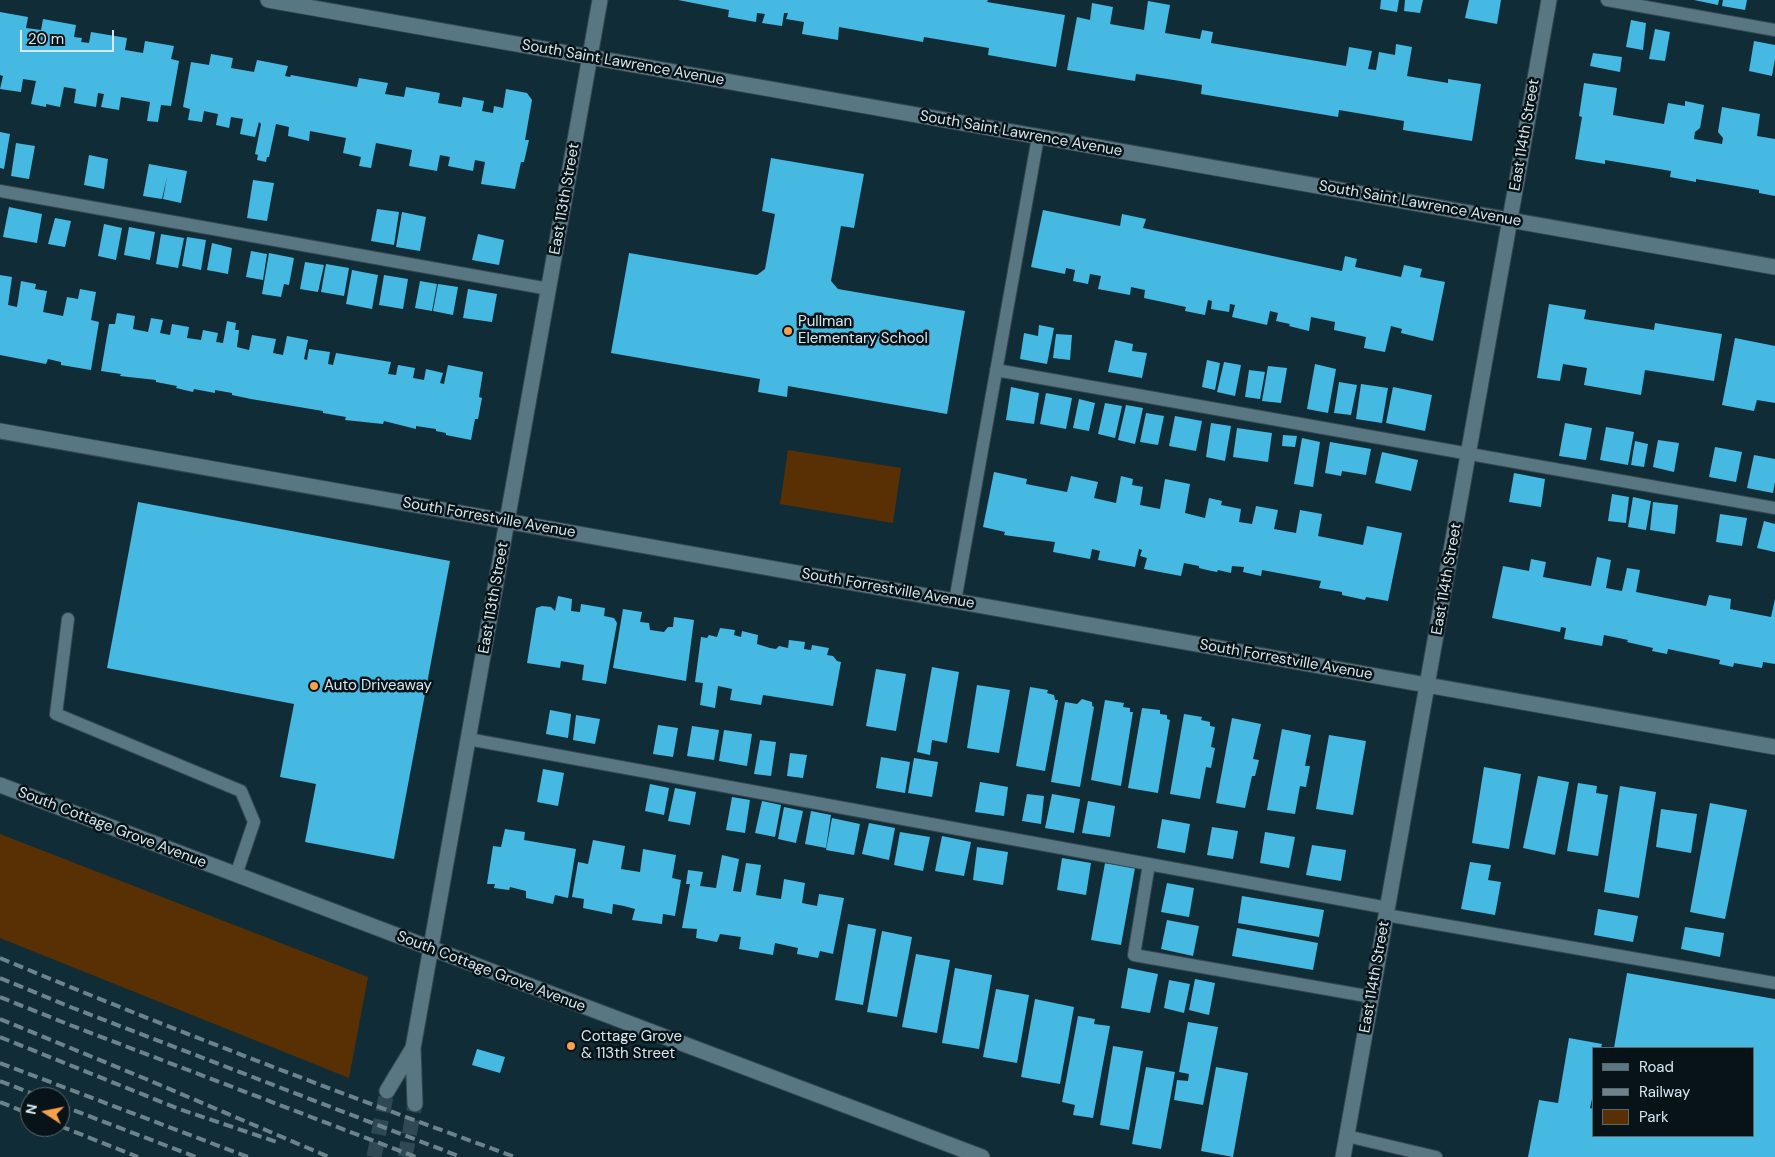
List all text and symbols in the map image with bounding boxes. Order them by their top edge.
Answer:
scale bar [22,20,116,52]
text: 20 m [28,29,64,49]
street label: South Saint Lawrence Avenue [520,36,726,90]
street label: East 114th Street [1506,78,1544,192]
street label: South Saint Lawrence Avenue [918,107,1124,161]
street label: East 113th Street [546,142,584,256]
street label: South Saint Lawrence Avenue [1317,177,1523,231]
place label: Pullman Elementary School [798,313,928,348]
marker: Pullman Elementary School [782,325,794,337]
street label: South Forrestville Avenue [401,494,577,542]
street label: East 114th Street [1428,522,1466,636]
street label: East 113th Street [475,541,513,655]
street label: South Forrestville Avenue [800,565,976,613]
street label: South Forrestville Avenue [1198,636,1374,684]
place label: Auto Driveaway [324,677,432,695]
marker: Auto Driveaway [308,680,320,692]
street label: South Cottage Grove Avenue [15,784,209,872]
street label: East 114th Street [1356,920,1394,1034]
street label: South Cottage Grove Avenue [394,928,588,1016]
place label: Cottage Grove & 113th Street [581,1028,682,1063]
marker: Cottage Grove & 113th Street [565,1040,577,1052]
legend [1592,1047,1755,1137]
text: Road [1639,1057,1674,1077]
text: Railway [1639,1082,1690,1102]
north arrow [20,1087,70,1137]
text: N [21,1103,41,1116]
text: Park [1639,1107,1669,1127]

